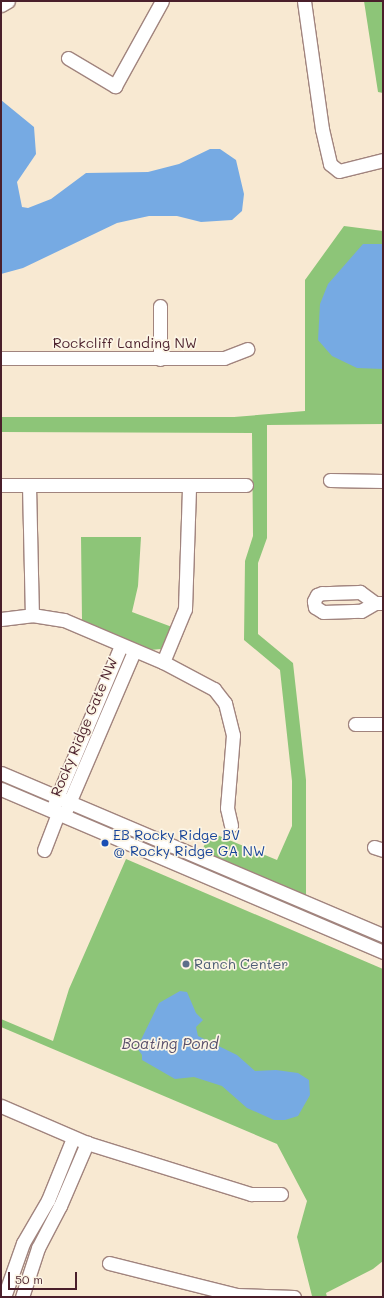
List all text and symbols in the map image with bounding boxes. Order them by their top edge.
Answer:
street label: Rockcliff Landing NW [53,335,197,351]
street label: Rocky Ridge Gate NW [47,655,121,799]
place label: EB Rocky Ridge BV @ Rocky Ridge GA NW [113,827,265,860]
marker: EB Rocky Ridge BV @ Rocky Ridge GA NW [100,838,110,848]
place label: Ranch Center [194,956,288,972]
marker: Ranch Center [181,959,191,969]
water label: Boating Pond [122,1035,218,1053]
scale bar [10,1264,79,1290]
text: 50 m [15,1271,43,1287]

